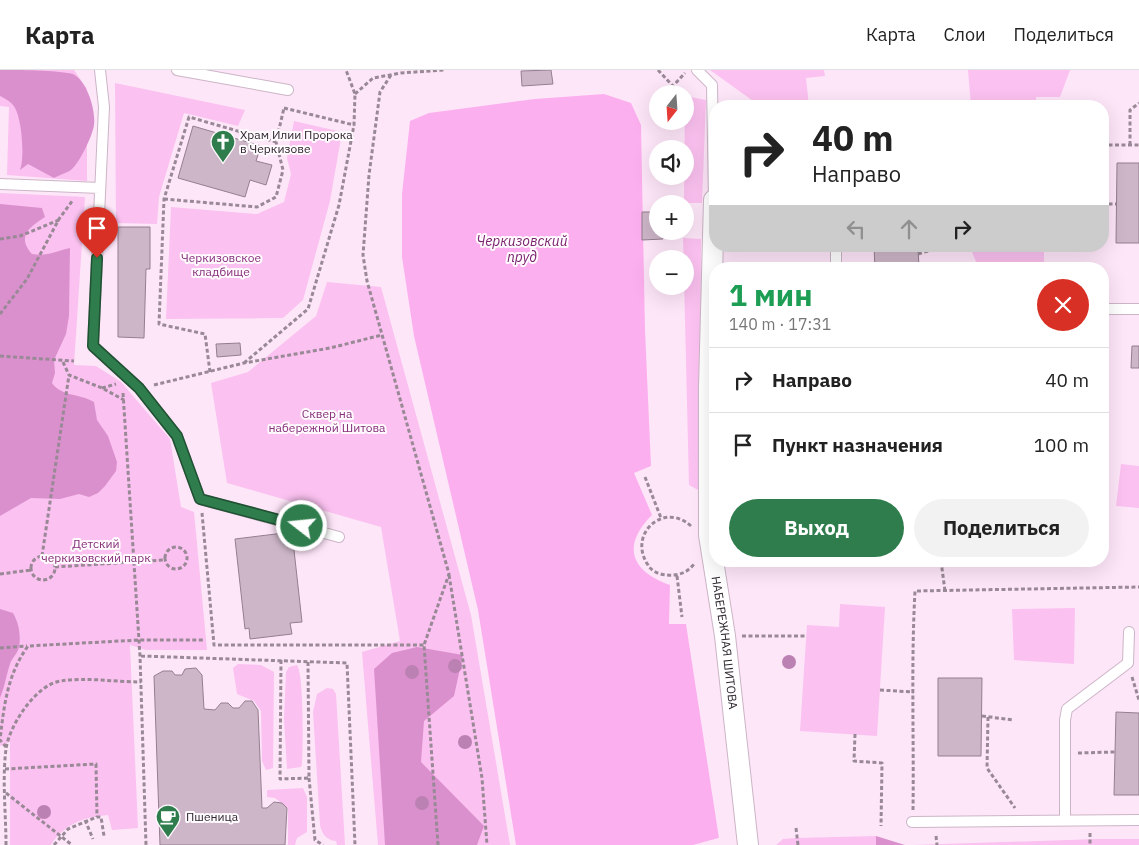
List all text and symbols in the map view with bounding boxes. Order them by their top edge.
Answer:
text: Карта [25,19,95,51]
text: Карта [866,23,916,46]
text: Слои [944,23,986,46]
text: Поделиться [1014,23,1114,46]
north arrow [649,85,694,130]
map controls [649,85,694,295]
text: 40 m [812,115,894,161]
icon: right [729,120,794,185]
place label: Храм Илии Пророка в Черкизове [240,127,353,156]
church icon: Храм Илии Пророка в Черкизове [210,129,236,163]
button: sound [649,140,694,185]
text: Направо [812,159,901,188]
button: + [649,195,694,240]
pin [76,207,118,258]
icon: arrive [83,214,111,242]
icon: left [842,215,870,243]
icon: ahead [895,215,923,243]
icon: right [948,215,976,243]
water label: Черкизовский пруд [476,232,568,266]
park label: Черкизовское кладбище [181,250,261,279]
button: − [649,250,694,295]
text: 1 мин [729,275,813,314]
button: close [1037,279,1089,331]
text: 140 m · 17:31 [729,314,831,334]
icon: right [729,366,757,394]
text: Направо [772,368,852,392]
text: 40 m [1045,368,1089,392]
park label: Сквер на набережной Шитова [269,406,386,435]
icon: arrive [729,431,757,459]
text: Пункт назначения [772,433,943,457]
text: 100 m [1034,433,1089,457]
position arrow [275,499,327,551]
button: Выход [729,499,904,557]
button: Поделиться [914,499,1089,557]
park label: Детский черкизовский парк [41,536,151,565]
street label: НАБЕРЕЖНАЯ ШИТОВА [709,575,741,710]
cafe icon: Пшеница [155,804,181,838]
place label: Пшеница [186,809,239,824]

